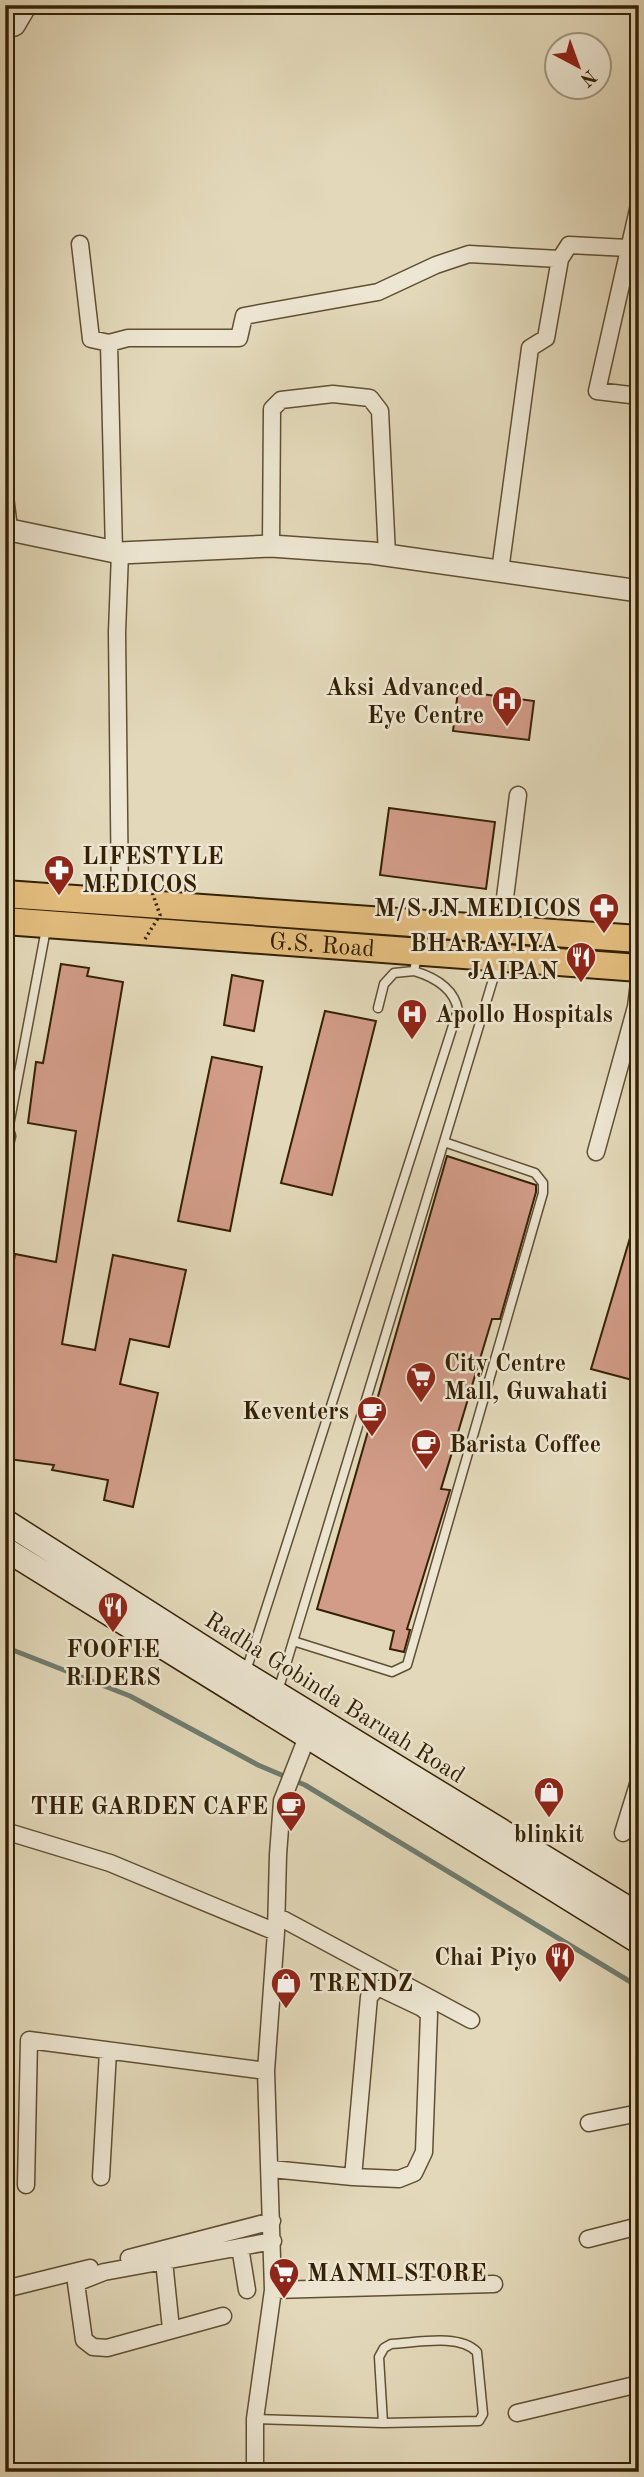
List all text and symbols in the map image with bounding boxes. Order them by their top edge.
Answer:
north arrow [542,32,612,102]
text: N [575,65,599,89]
place label: Aksi Advanced Eye Centre [325,677,484,729]
hospital icon: Aksi Advanced Eye Centre [490,684,524,728]
place label: LIFESTYLE MEDICOS [82,846,224,898]
pharmacy icon: LIFESTYLE MEDICOS [42,853,76,897]
pharmacy icon: M/S JN MEDICOS [587,891,621,935]
place label: M/S JN MEDICOS [374,898,581,922]
street label: G.S. Road [268,931,376,962]
place label: BHARAYIYA JAIPAN [410,933,559,985]
restaurant icon: BHARAYIYA JAIPAN [564,940,598,984]
hospital icon: Apollo Hospitals [395,997,429,1041]
place label: Apollo Hospitals [435,1004,613,1028]
place label: City Centre Mall, Guwahati [444,1353,608,1405]
supermarket icon: City Centre Mall, Guwahati [404,1360,438,1404]
cafe icon: Keventers [355,1394,389,1438]
place label: Keventers [242,1401,349,1425]
cafe icon: Barista Coffee [409,1427,443,1471]
place label: Barista Coffee [449,1434,601,1458]
restaurant icon: FOOFIE RIDERS [96,1590,130,1634]
street label: Radha Gobinda Baruah Road [200,1609,468,1789]
place label: FOOFIE RIDERS [65,1639,161,1691]
shop icon: blinkit [532,1775,566,1819]
cafe icon: THE GARDEN CAFE [274,1789,308,1833]
place label: THE GARDEN CAFE [30,1796,268,1820]
place label: blinkit [514,1824,584,1848]
restaurant icon: Chai Piyo [543,1940,577,1984]
place label: Chai Piyo [434,1947,537,1971]
shop icon: TRENDZ [269,1966,303,2010]
place label: TRENDZ [309,1973,413,1997]
supermarket icon: MANMI STORE [267,2256,301,2300]
place label: MANMI STORE [307,2263,487,2287]

